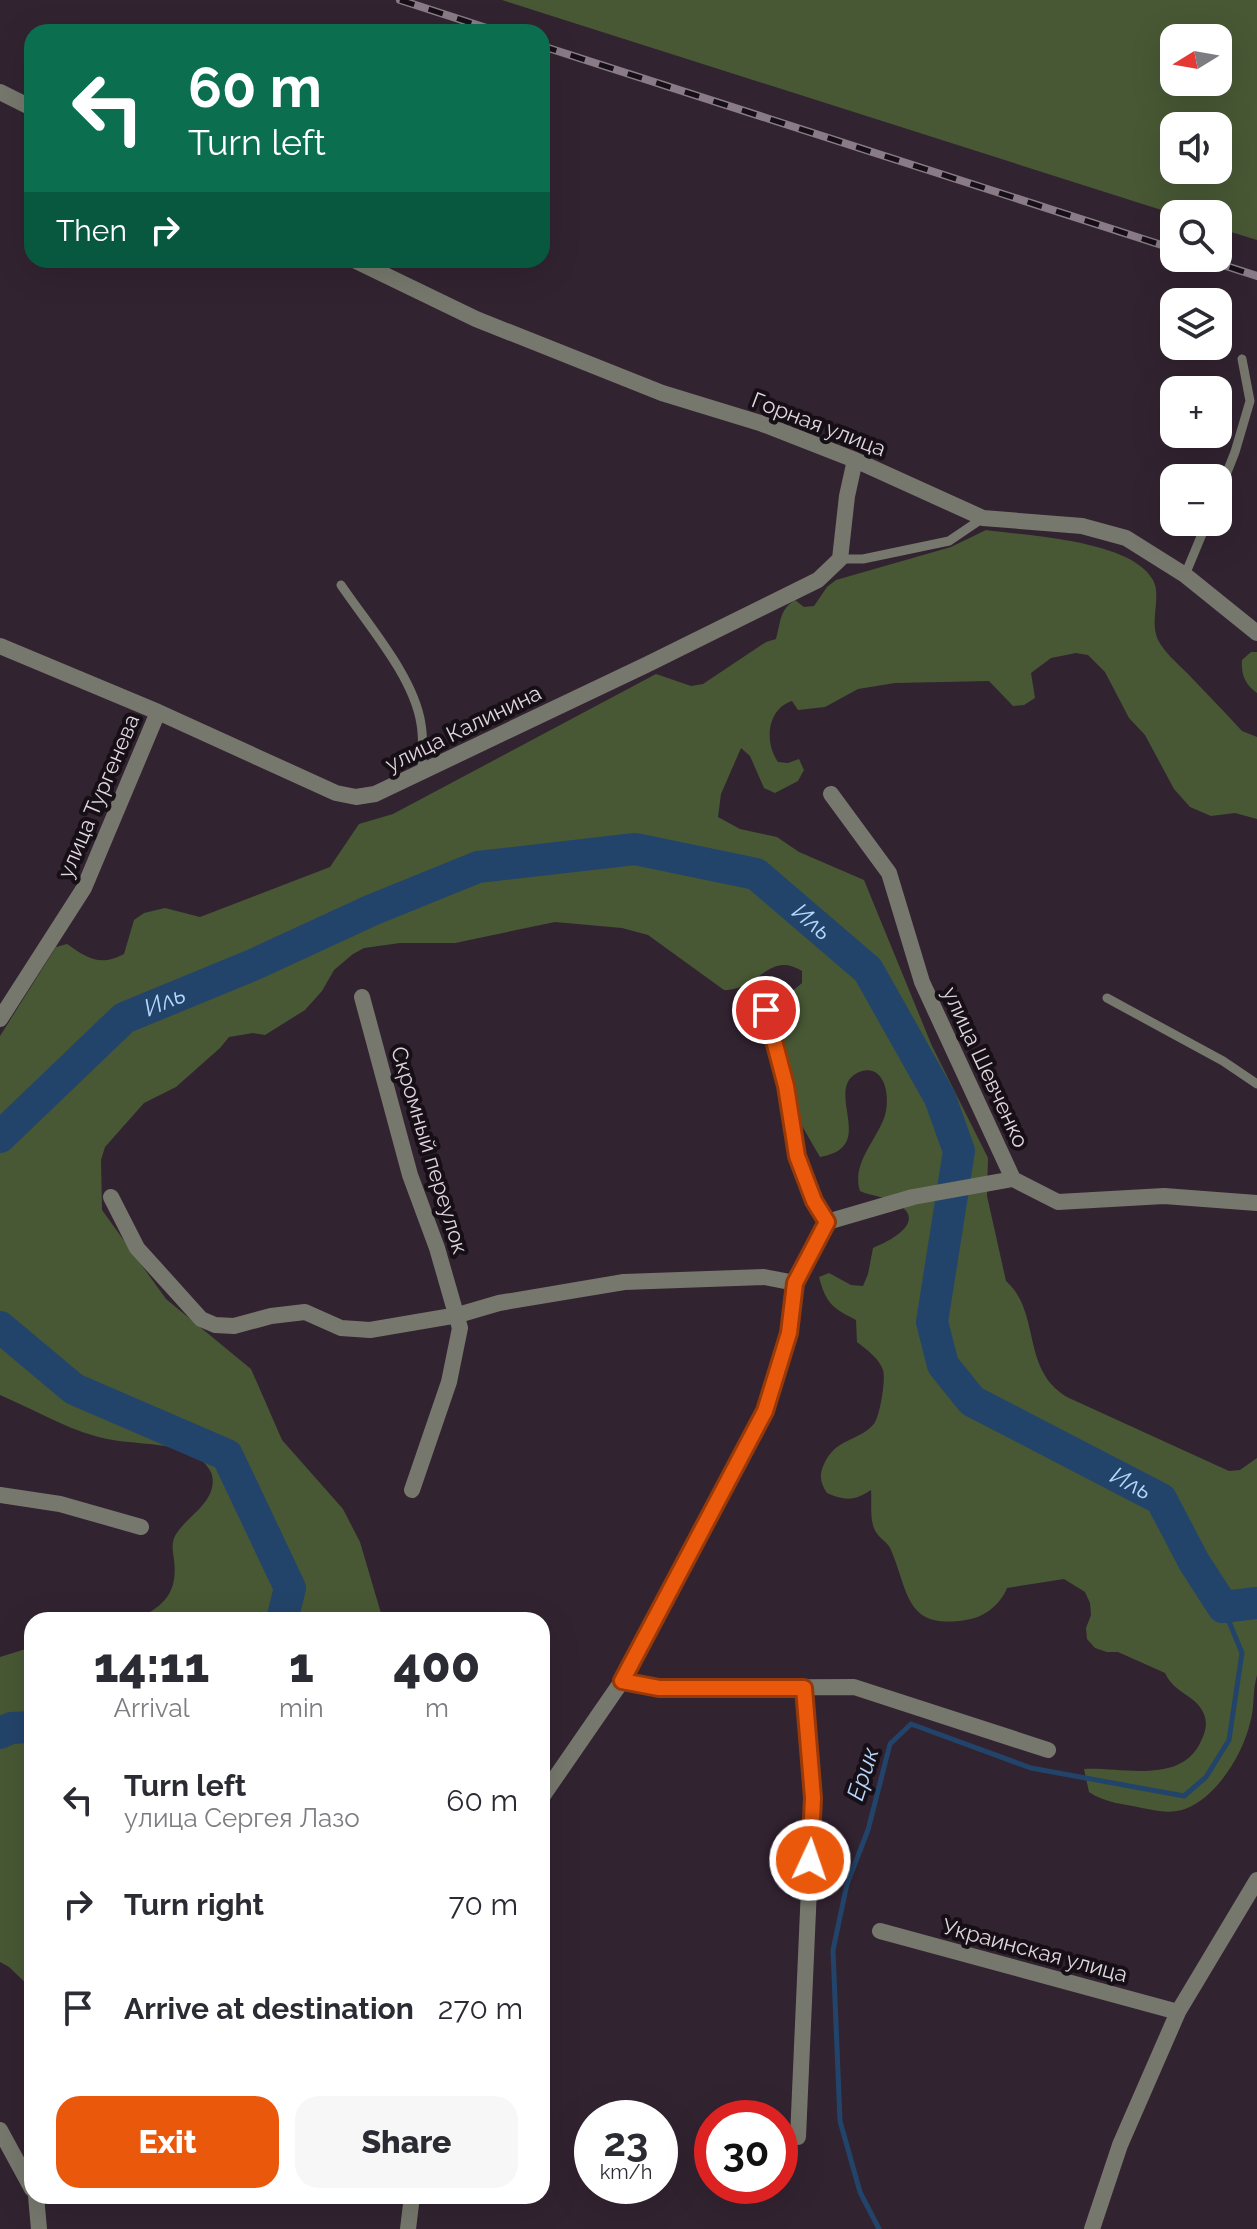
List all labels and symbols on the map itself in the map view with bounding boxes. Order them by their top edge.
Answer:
north arrow [1160,24,1232,96]
street label: Горная улица [748,387,890,461]
street label: улица Калинина [381,679,545,777]
street label: улица Тургенева [52,710,144,882]
water label: Иль [787,897,838,946]
pin [732,976,800,1044]
water label: Иль [139,979,190,1022]
street label: улица Шевченко [937,982,1035,1152]
street label: Скромный переулок [386,1043,474,1257]
water label: Иль [1106,1460,1157,1506]
water label: Ерик [840,1744,885,1804]
position arrow [768,1818,852,1902]
street label: Украинская улица [940,1913,1130,1987]
speed limit sign: 30 [694,2100,798,2204]

